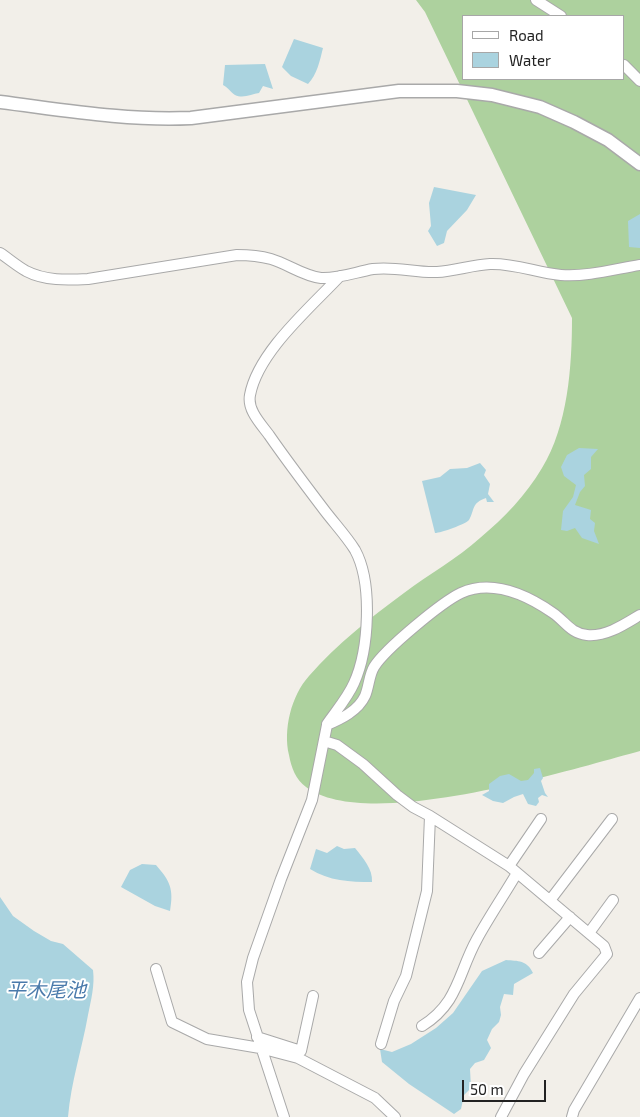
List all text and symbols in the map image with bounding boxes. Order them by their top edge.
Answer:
legend [462,15,625,80]
text: Road [509,26,544,44]
text: Water [509,51,551,69]
water label: 平木尾池 [6,978,86,1002]
scale bar [465,1070,549,1102]
text: 50 m [470,1080,504,1098]

